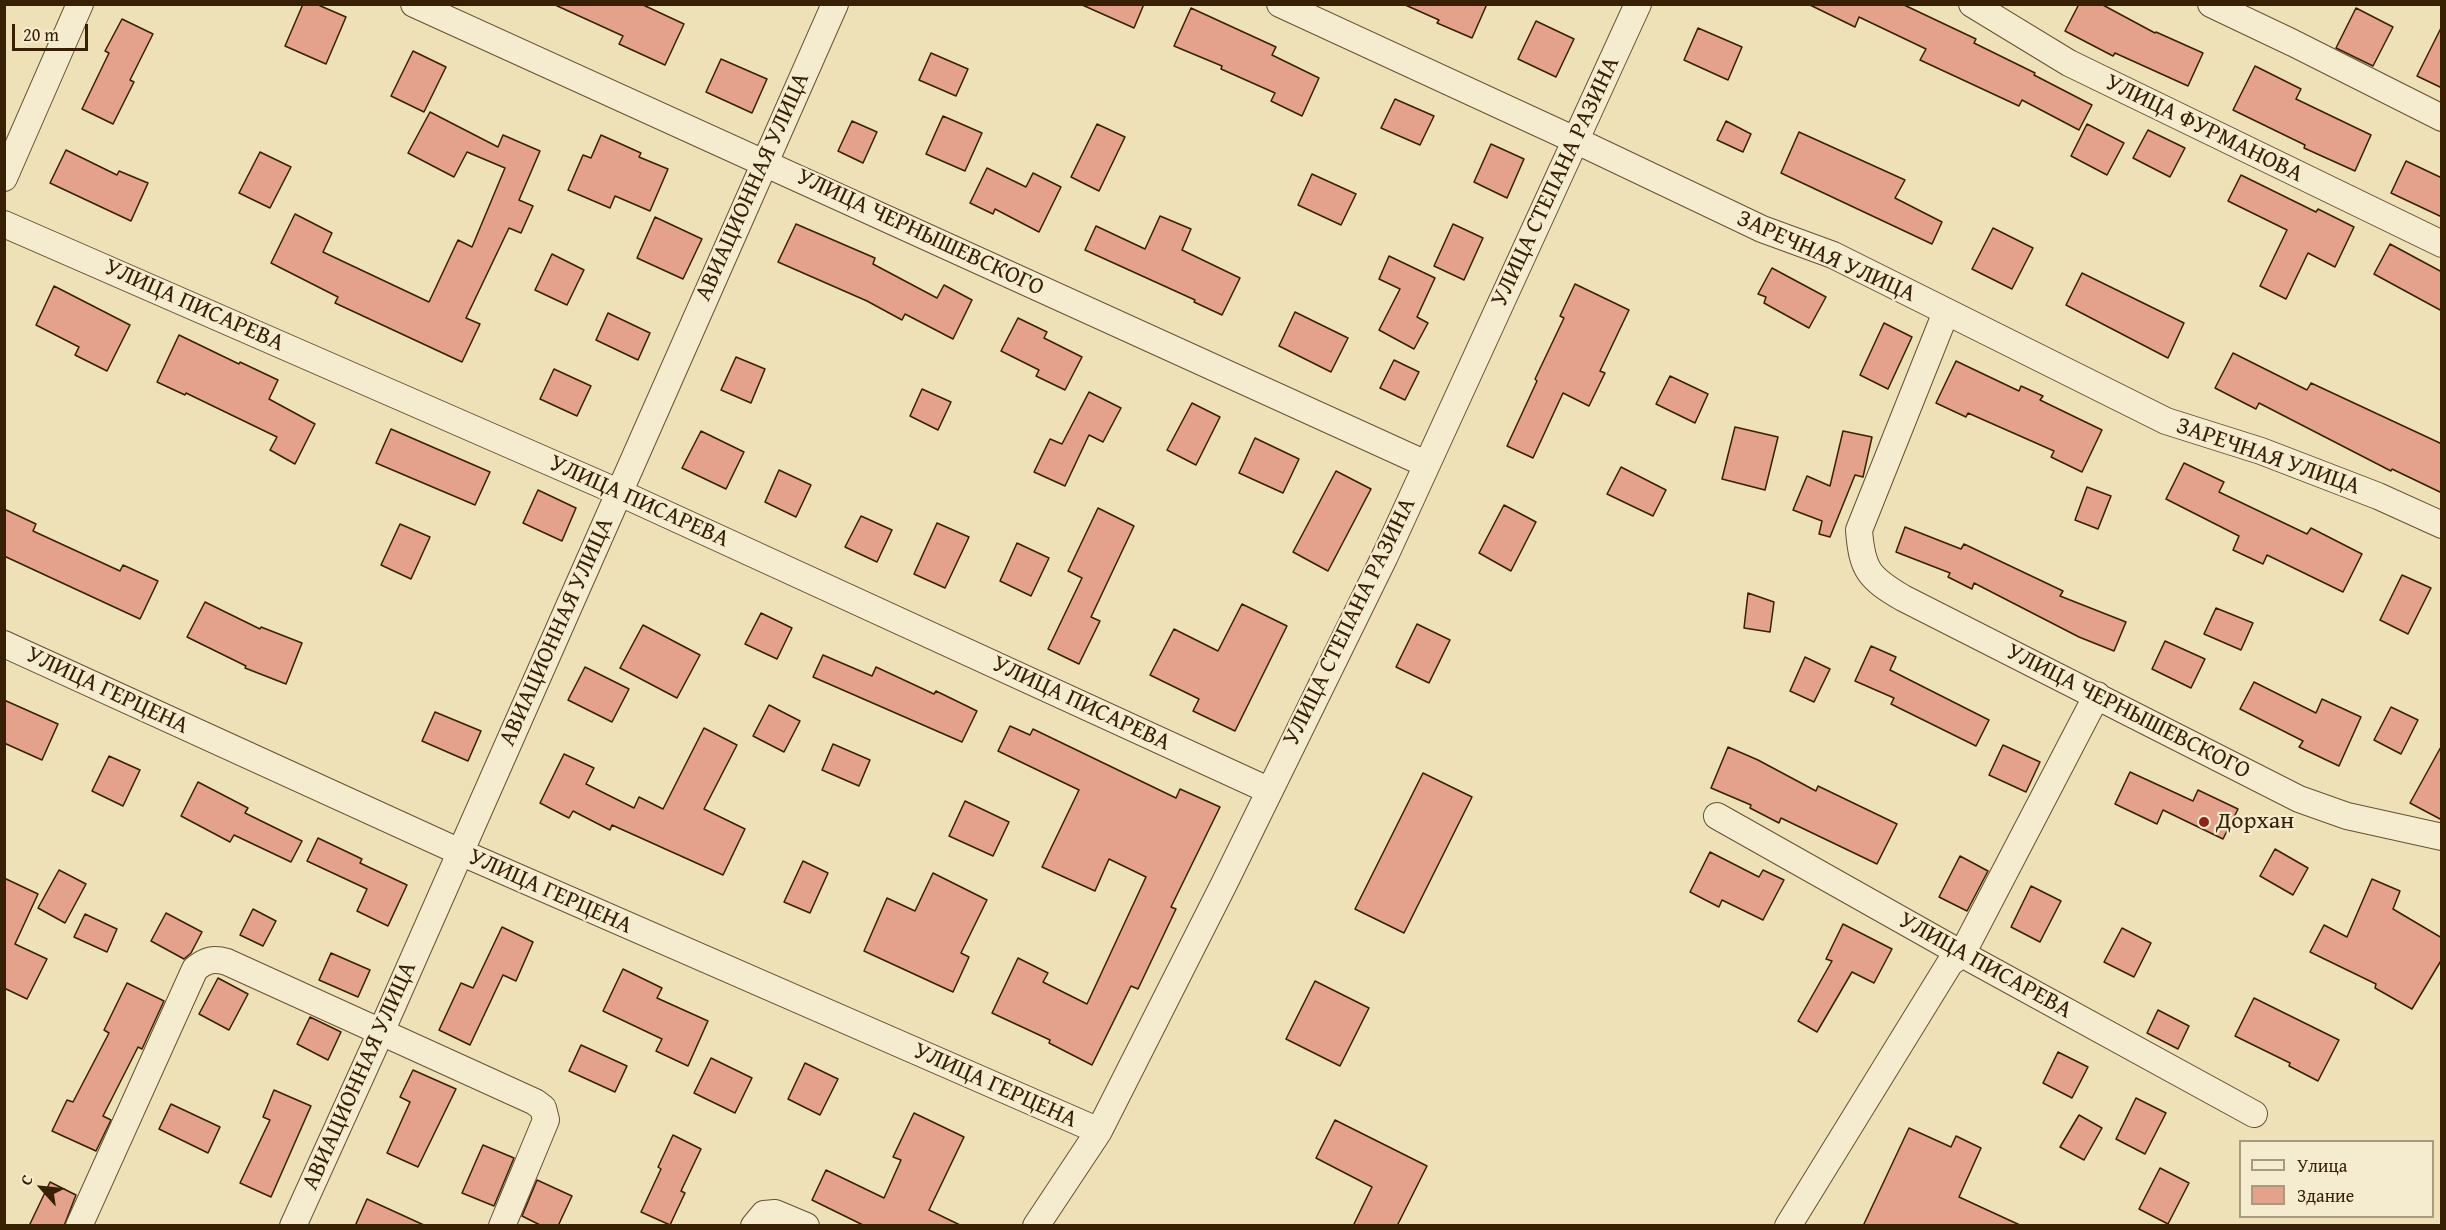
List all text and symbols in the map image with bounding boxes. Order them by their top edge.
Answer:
scale bar [15,12,92,50]
text: 20 m [23,21,59,48]
street label: УЛИЦА СТЕПАНА РАЗИНА [1485,53,1627,311]
street label: АВИАЦИОННАЯ УЛИЦА [690,68,816,306]
street label: УЛИЦА ФУРМАНОВА [2100,69,2308,189]
street label: УЛИЦА ЧЕРНЫШЕВСКОГО [792,163,1048,303]
street label: ЗАРЕЧНАЯ УЛИЦА [1732,205,1920,309]
street label: УЛИЦА ПИСАРЕВА [100,253,288,359]
street label: ЗАРЕЧНАЯ УЛИЦА [2172,412,2364,502]
street label: УЛИЦА ПИСАРЕВА [545,449,733,555]
street label: УЛИЦА СТЕПАНА РАЗИНА [1277,493,1423,751]
street label: АВИАЦИОННАЯ УЛИЦА [494,513,620,751]
street label: УЛИЦА ЧЕРНЫШЕВСКОГО [2001,638,2255,786]
street label: УЛИЦА ГЕРЦЕНА [21,641,193,741]
street label: УЛИЦА ПИСАРЕВА [987,650,1175,758]
place label: Дорхан [2216,808,2294,836]
marker: Дорхан [2197,815,2211,829]
street label: УЛИЦА ГЕРЦЕНА [464,843,636,941]
street label: УЛИЦА ПИСАРЕВА [1893,906,2077,1026]
street label: АВИАЦИОННАЯ УЛИЦА [297,957,423,1195]
street label: УЛИЦА ГЕРЦЕНА [909,1037,1081,1135]
legend [2239,1140,2434,1218]
text: Улица [2297,1152,2347,1179]
north arrow [12,1158,72,1218]
text: С [13,1170,39,1189]
text: Здание [2297,1182,2354,1209]

